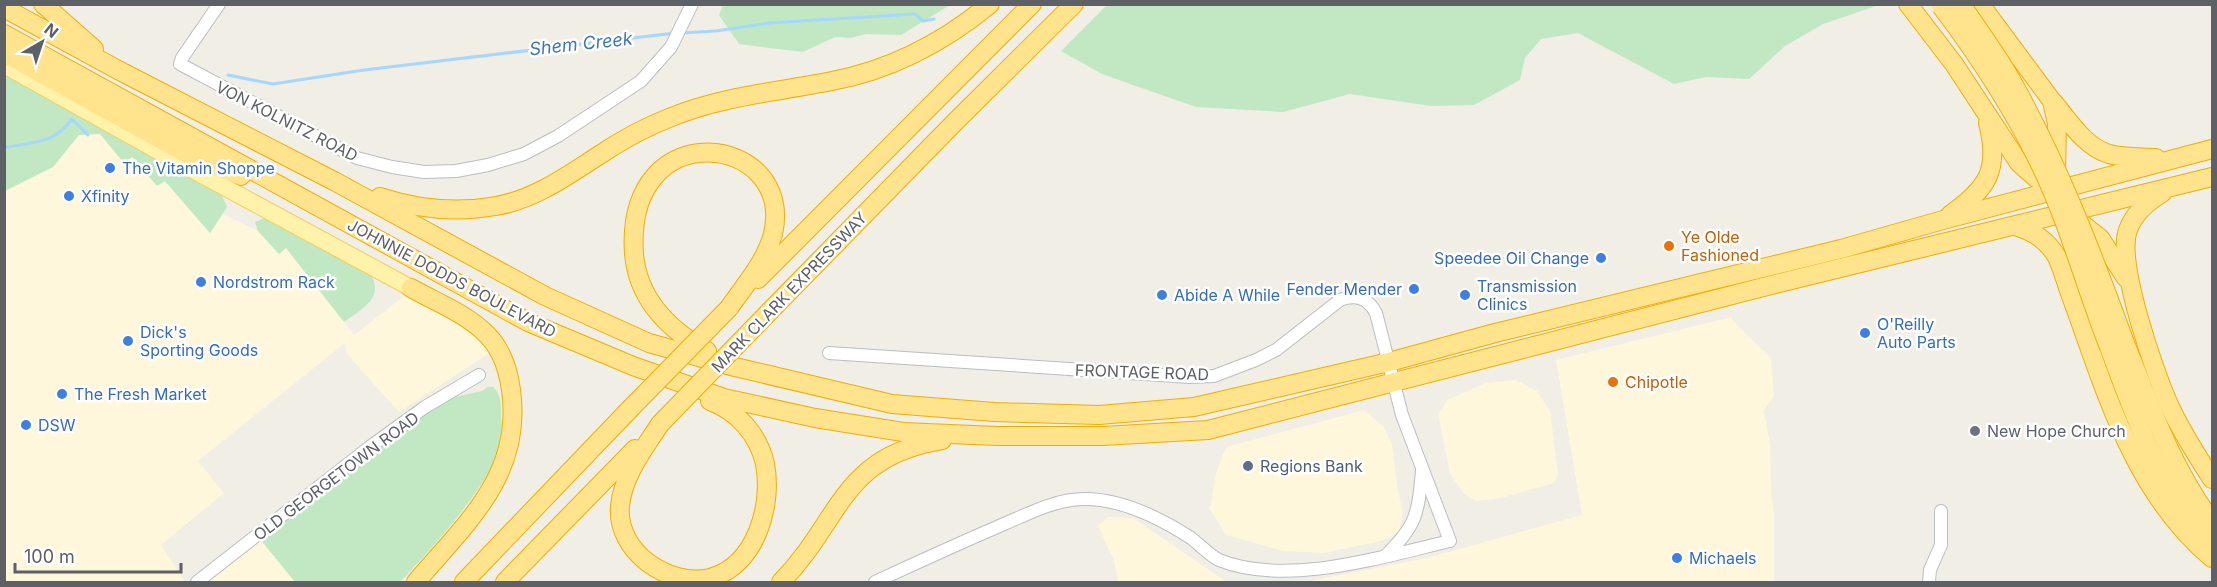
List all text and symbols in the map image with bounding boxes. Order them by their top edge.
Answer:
north arrow [12,12,72,72]
text: N [40,19,62,42]
water label: Shem Creek [528,28,635,59]
street label: VON KOLNITZ ROAD [213,77,361,165]
place label: The Vitamin Shoppe [122,158,275,178]
marker: The Vitamin Shoppe [103,161,117,175]
place label: Xfinity [81,186,130,206]
marker: Xfinity [62,189,76,203]
street label: MARK CLARK EXPRESSWAY [707,208,871,376]
street label: JOHNNIE DODDS BOULEVARD [344,214,560,342]
place label: Ye Olde Fashioned [1681,227,1759,265]
marker: Ye Olde Fashioned [1662,239,1676,253]
place label: Speedee Oil Change [1434,248,1589,268]
marker: Speedee Oil Change [1594,251,1608,265]
place label: Nordstrom Rack [213,272,335,292]
marker: Nordstrom Rack [194,275,208,289]
place label: Transmission Clinics [1477,276,1577,314]
place label: Fender Mender [1286,279,1402,299]
marker: Fender Mender [1407,282,1421,296]
place label: Abide A While [1174,285,1280,305]
marker: Abide A While [1155,288,1169,302]
marker: Transmission Clinics [1458,288,1472,302]
place label: O'Reilly Auto Parts [1877,314,1956,352]
place label: Dick's Sporting Goods [140,322,258,360]
marker: O'Reilly Auto Parts [1858,326,1872,340]
marker: Dick's Sporting Goods [121,334,135,348]
street label: FRONTAGE ROAD [1075,360,1209,384]
place label: Chipotle [1625,372,1688,392]
marker: Chipotle [1606,375,1620,389]
place label: The Fresh Market [74,384,207,404]
marker: The Fresh Market [55,387,69,401]
street label: OLD GEORGETOWN ROAD [249,407,423,545]
place label: DSW [38,415,76,435]
marker: DSW [19,418,33,432]
place label: New Hope Church [1987,421,2126,441]
marker: New Hope Church [1968,424,1982,438]
place label: Regions Bank [1260,456,1363,476]
marker: Regions Bank [1241,459,1255,473]
scale bar [15,536,182,574]
text: 100 m [24,546,75,567]
place label: Michaels [1689,548,1757,568]
marker: Michaels [1670,551,1684,565]

